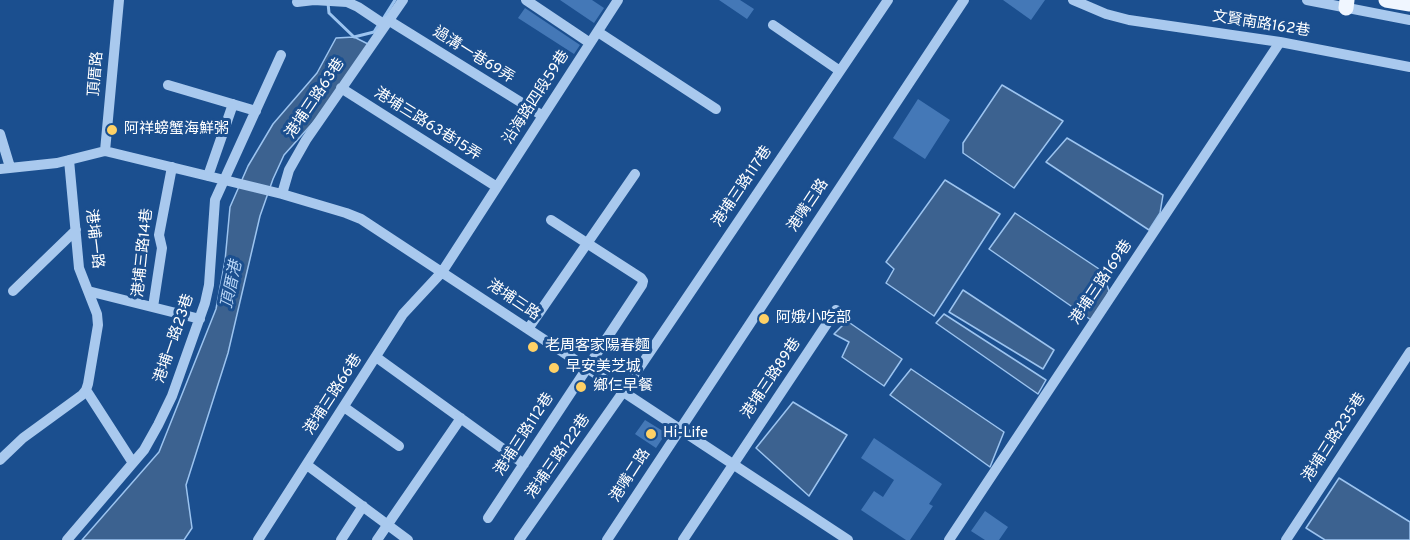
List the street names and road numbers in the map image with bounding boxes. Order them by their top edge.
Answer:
street label: 文賢南路162巷 [1211,8,1311,42]
street label: 過溝一巷69弄 [429,24,517,88]
street label: 沿海路四段59巷 [500,48,574,148]
street label: 頂厝路 [86,51,108,97]
street label: 港埔三路63巷 [283,55,349,143]
street label: 港埔三路63巷15弄 [370,85,484,165]
street label: 港埔三路117巷 [709,143,777,231]
street label: 港嘴三路 [785,176,833,236]
street label: 港埔三路14巷 [130,207,158,299]
street label: 港埔一路 [80,208,106,270]
street label: 港埔三路169巷 [1067,237,1137,329]
street label: 港埔三路 [483,277,543,325]
street label: 港埔一路23巷 [151,292,199,386]
street label: 港埔三路89巷 [739,335,805,423]
street label: 港埔三路66巷 [301,351,367,439]
street label: 港埔三路112巷 [491,390,559,480]
street label: 港埔三路235巷 [1300,390,1370,486]
street label: 港埔三路122巷 [523,411,595,503]
street label: 港嘴二路 [607,446,655,506]

